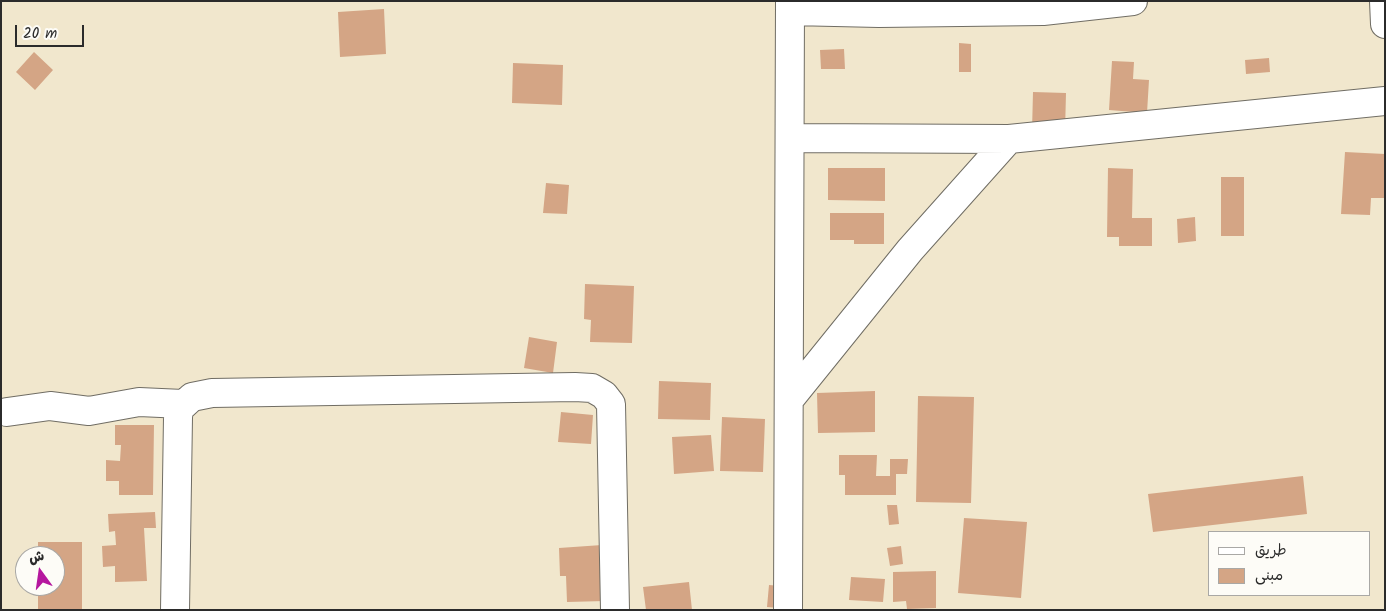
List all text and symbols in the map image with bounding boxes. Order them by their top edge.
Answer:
scale bar [18,15,86,47]
text: 20 m [23,22,57,46]
legend [1208,531,1371,596]
text: طريق [1255,539,1287,563]
text: ش [26,545,47,570]
north arrow [15,546,65,596]
text: مبنى [1255,564,1283,588]

